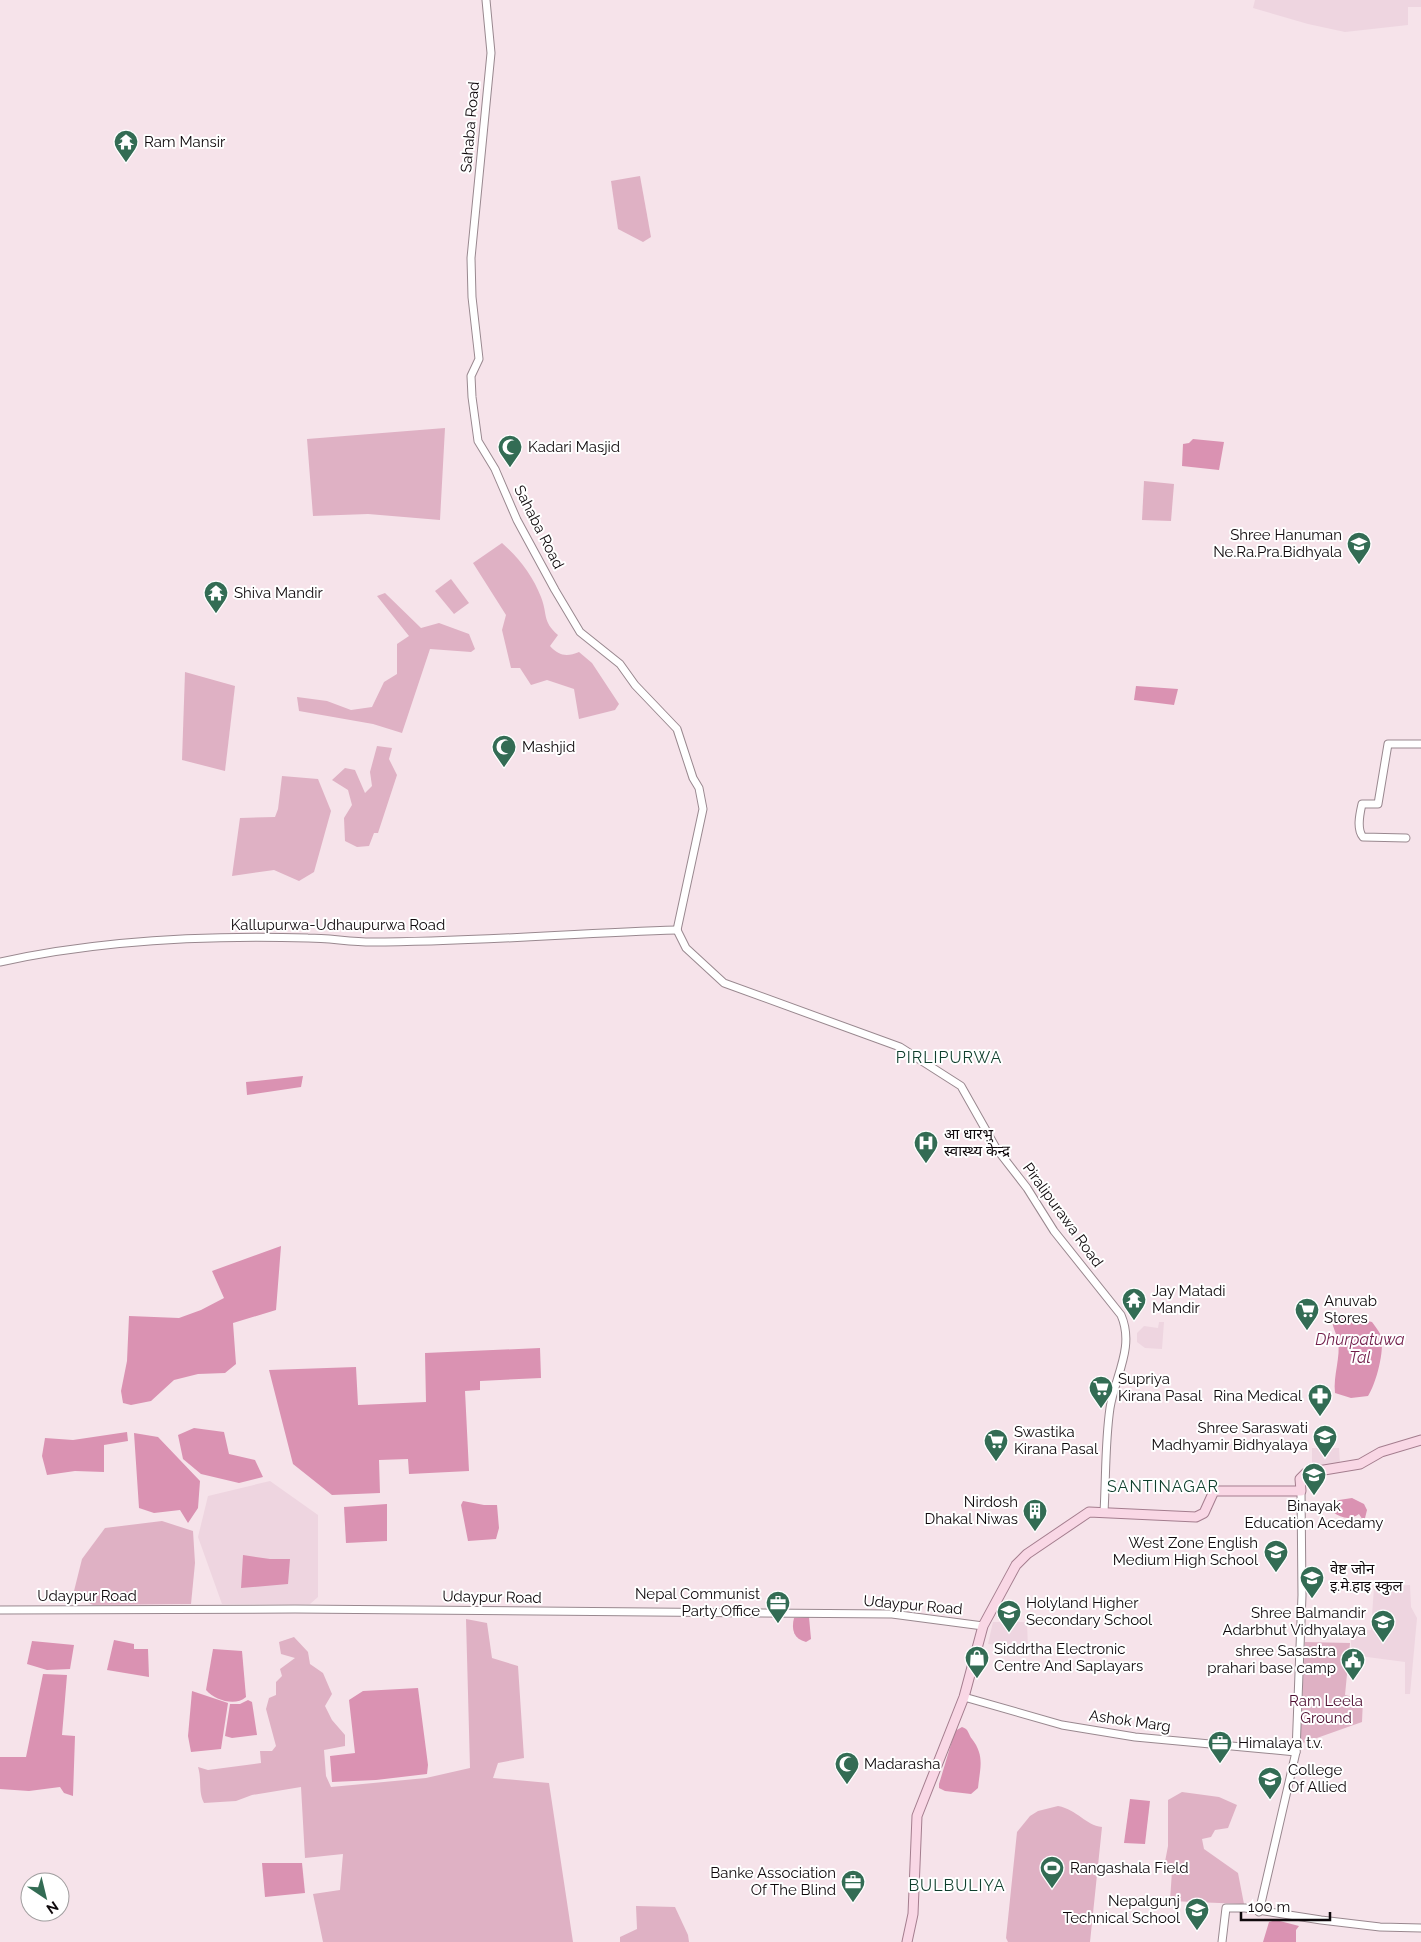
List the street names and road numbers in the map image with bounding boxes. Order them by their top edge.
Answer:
street label: Sahaba Road [457,81,483,173]
street label: Sahaba Road [510,482,568,572]
street label: Kallupurwa-Udhaupurwa Road [231,916,445,934]
street label: Piralipurawa Road [1019,1159,1107,1271]
street label: Udaypur Road [37,1587,137,1605]
street label: Udaypur Road [442,1587,542,1607]
street label: Udaypur Road [863,1592,963,1618]
street label: Ashok Marg [1088,1706,1172,1736]

